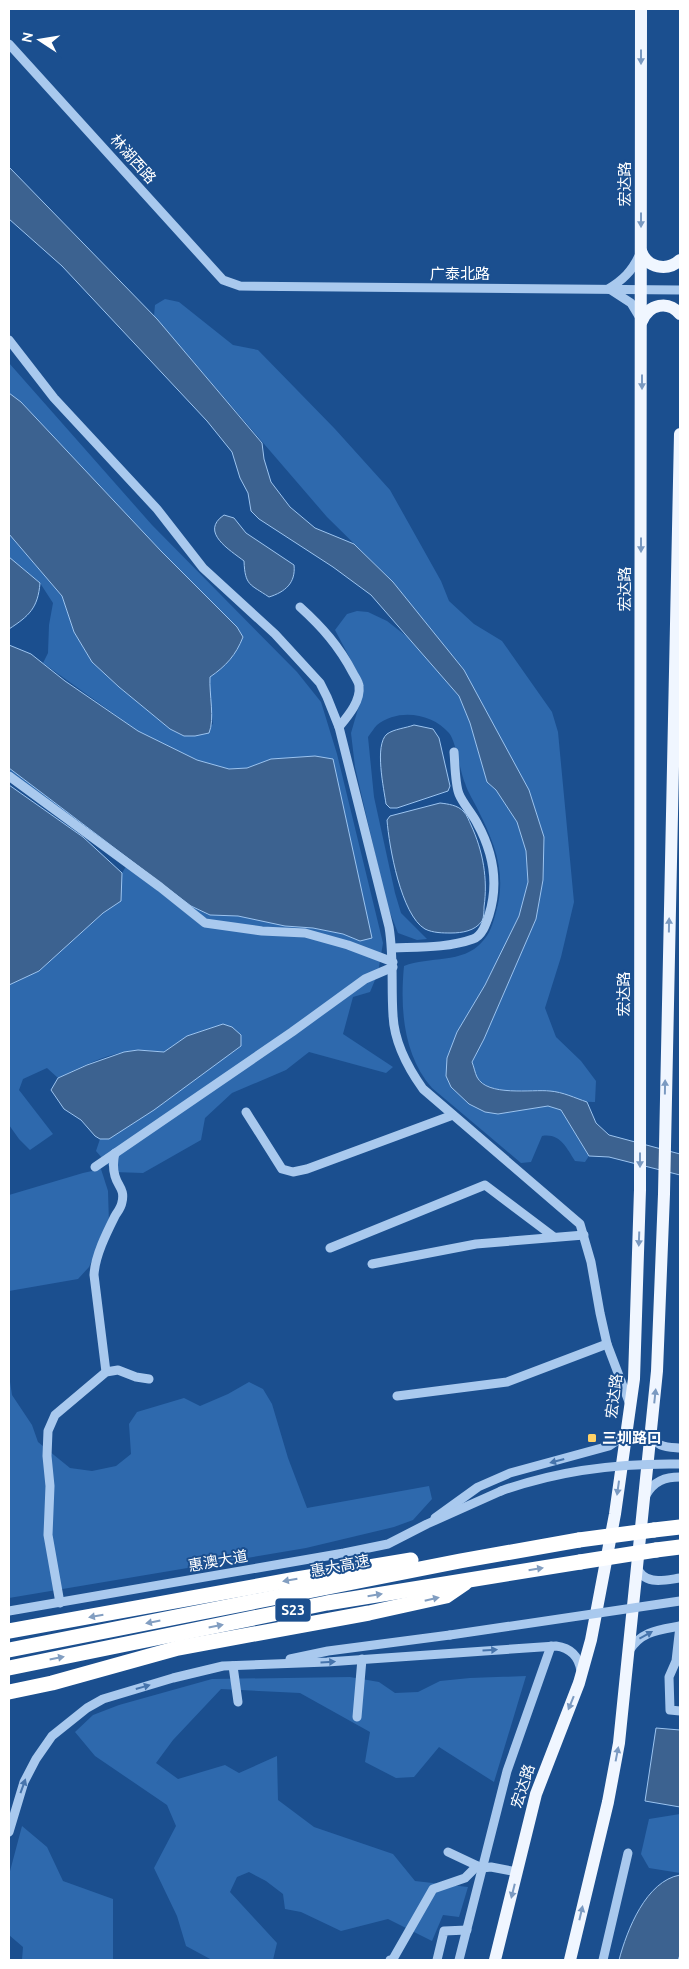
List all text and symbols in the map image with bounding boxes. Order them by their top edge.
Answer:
north arrow [15,15,65,65]
text: N [18,31,36,44]
one-way arrow [637,50,645,66]
street label: 林湖西路 [107,131,160,187]
street label: 宏达路 [616,161,633,207]
one-way arrow [637,212,645,228]
street label: 广泰北路 [430,265,490,282]
one-way arrow [638,375,646,391]
one-way arrow [637,537,645,553]
street label: 宏达路 [616,566,633,612]
one-way arrow [665,916,673,932]
street label: 宏达路 [615,971,632,1017]
one-way arrow [661,1079,669,1095]
one-way arrow [636,1152,644,1168]
one-way arrow [634,1231,642,1247]
street label: 宏达路 [602,1373,625,1419]
one-way arrow [651,1387,659,1403]
place label: 三圳路口 [602,1429,662,1446]
marker: 三圳路口 [586,1432,598,1444]
one-way arrow [549,1457,564,1465]
one-way arrow [614,1480,622,1496]
street label: 惠澳大道 [187,1547,249,1574]
street label: 惠大高速 [309,1551,371,1580]
one-way arrow [528,1565,544,1573]
one-way arrow [282,1577,298,1585]
one-way arrow [368,1591,384,1599]
one-way arrow [425,1595,440,1603]
road number: S23 [276,1598,310,1622]
one-way arrow [88,1612,104,1620]
one-way arrow [144,1618,160,1626]
one-way arrow [208,1622,223,1630]
one-way arrow [638,1631,653,1639]
one-way arrow [482,1646,498,1654]
one-way arrow [49,1654,64,1662]
one-way arrow [320,1657,336,1665]
one-way arrow [135,1683,150,1691]
one-way arrow [567,1696,575,1710]
one-way arrow [613,1746,621,1762]
street label: 宏达路 [507,1762,538,1810]
one-way arrow [19,1778,27,1793]
one-way arrow [509,1883,517,1898]
one-way arrow [577,1905,585,1920]

